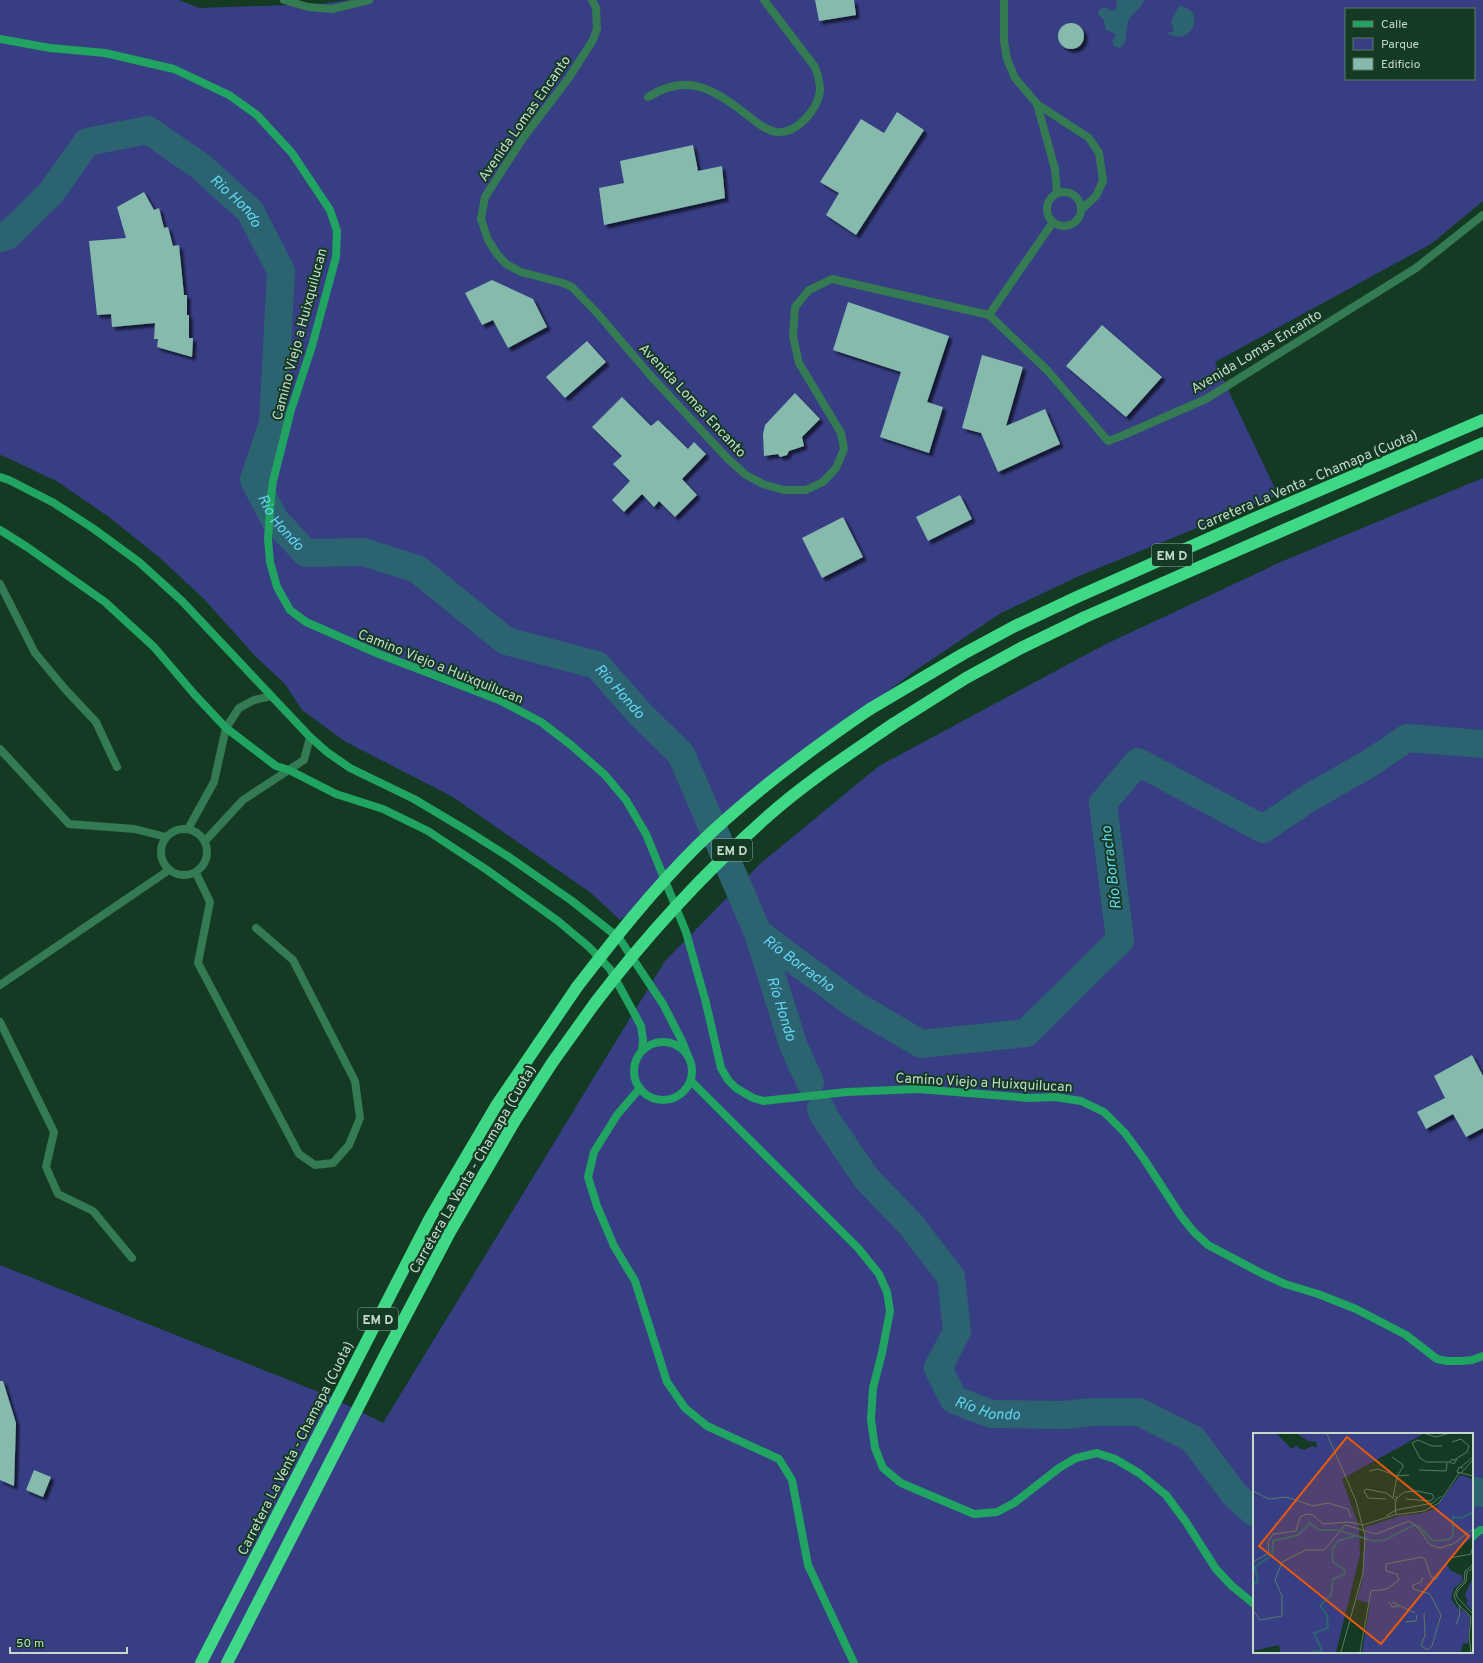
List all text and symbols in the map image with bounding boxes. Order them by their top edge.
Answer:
legend [1345,8,1475,80]
text: Calle [1381,17,1408,33]
text: Parque [1381,37,1419,53]
street label: Avenida Lomas Encanto [475,53,575,185]
text: Edificio [1381,57,1421,73]
water label: Rio Hondo [205,171,265,231]
street label: Camino Viejo a Huixquilucan [269,247,332,422]
street label: Avenida Lomas Encanto [1188,306,1325,398]
street label: Avenida Lomas Encanto [635,340,749,462]
street label: Carretera La Venta - Chamapa (Cuota) [1195,427,1420,536]
water label: Rio Hondo [252,491,307,556]
road number: EM D [1152,544,1192,566]
street label: Camino Viejo a Huixquilucan [355,626,526,708]
water label: Rio Hondo [590,661,648,723]
water label: Río Borracho [1098,825,1127,911]
road number: EM D [712,839,752,861]
water label: Río Borracho [759,932,838,997]
water label: Río Hondo [761,974,800,1044]
street label: Carretera La Venta - Chamapa (Cuota) [406,1062,540,1277]
street label: Camino Viejo a Huixquilucan [895,1070,1073,1097]
road number: EM D [358,1308,398,1330]
street label: Carretera La Venta - Chamapa (Cuota) [235,1339,358,1559]
water label: Río Hondo [952,1393,1020,1426]
inset map [1253,1433,1473,1653]
scale bar [10,1629,127,1655]
text: 50 m [16,1636,44,1652]

